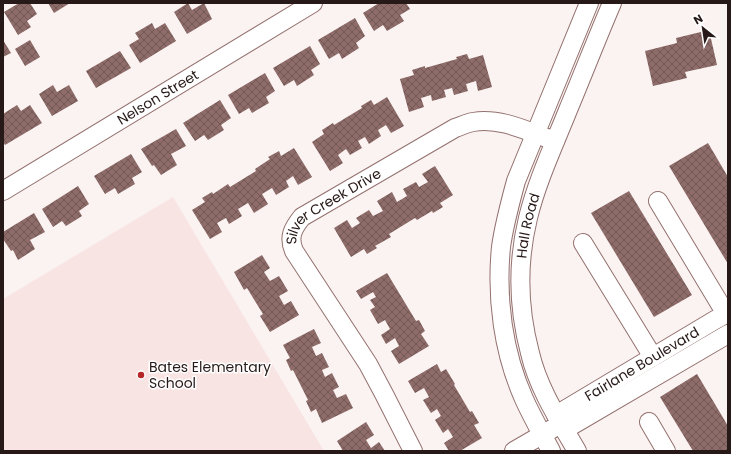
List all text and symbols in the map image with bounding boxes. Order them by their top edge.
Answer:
north arrow [683,8,723,48]
text: N [690,10,706,28]
street label: Nelson Street [113,65,202,130]
street label: Silver Creek Drive [281,163,385,245]
street label: Hall Road [511,190,545,259]
street label: Fairlane Boulevard [581,322,703,406]
place label: Bates Elementary School [149,357,271,393]
marker: Bates Elementary School [136,370,146,380]

